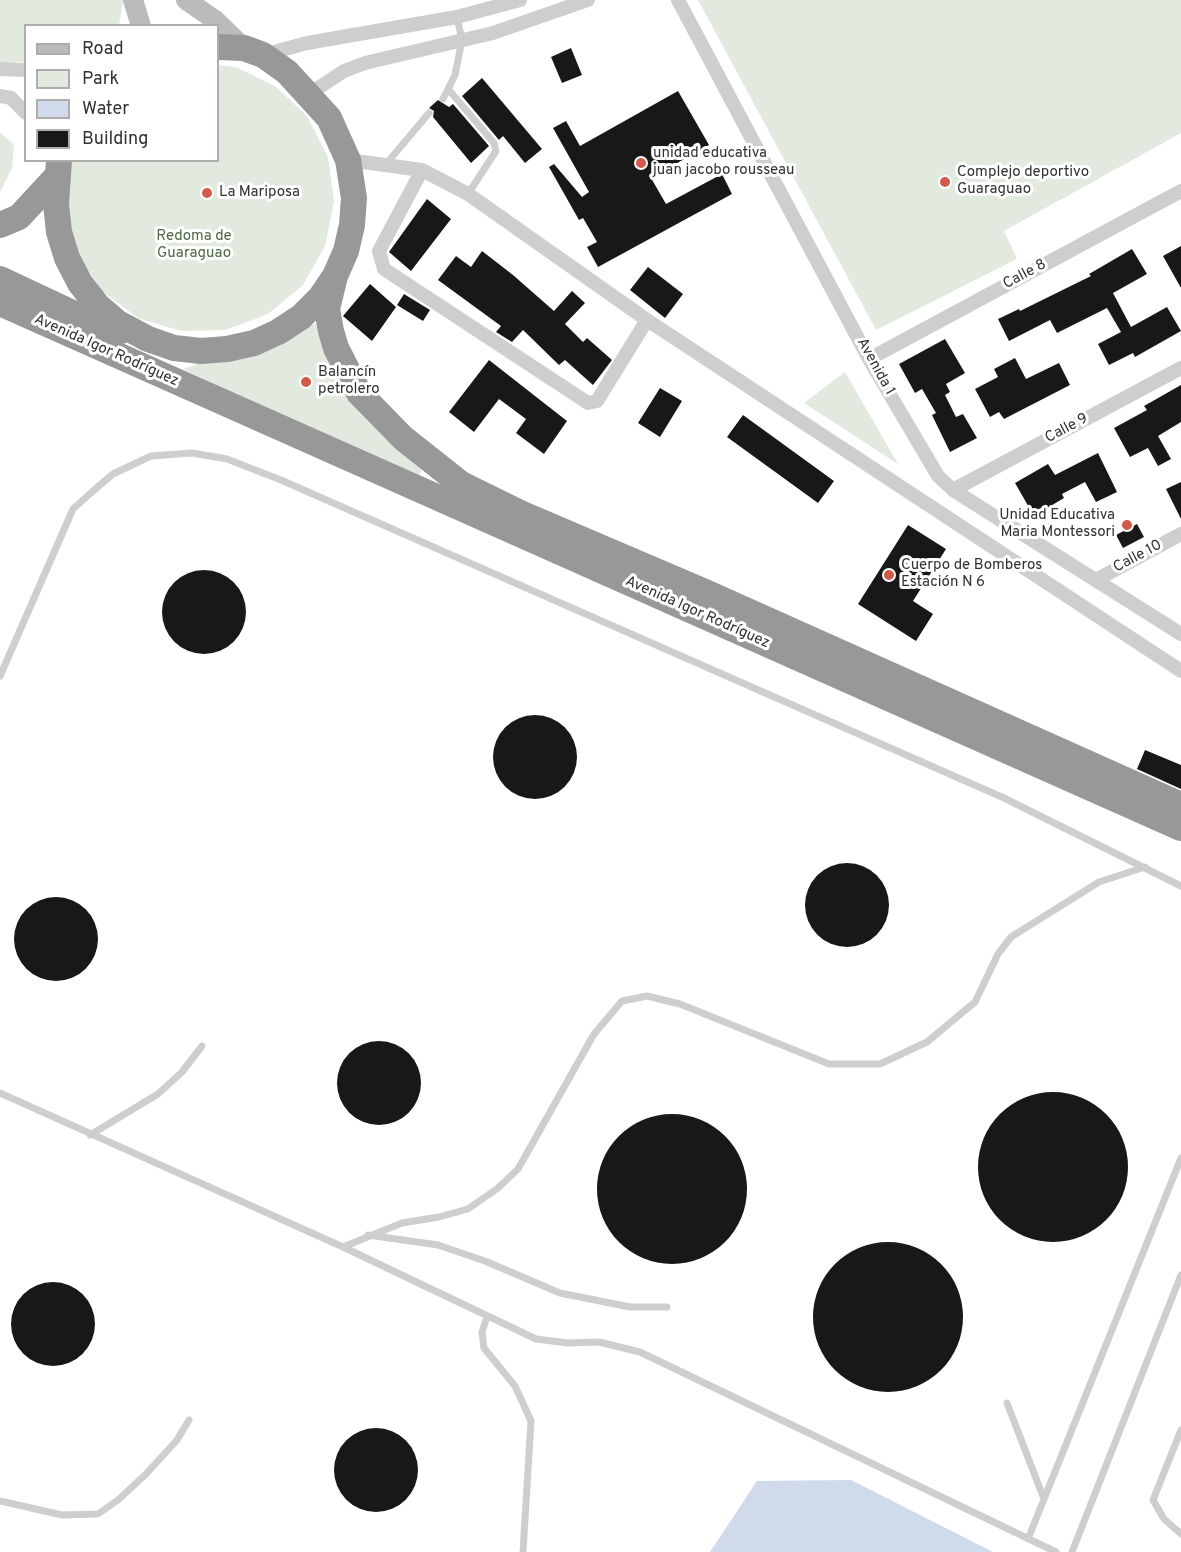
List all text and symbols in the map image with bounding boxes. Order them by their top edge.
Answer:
legend [24,24,219,162]
text: Road [82,38,124,61]
text: Park [82,68,119,91]
text: Water [82,98,129,121]
text: Building [82,128,148,151]
place label: unidad educativa juan jacobo rousseau [653,145,794,180]
marker: unidad educativa juan jacobo rousseau [634,156,648,170]
place label: Complejo deportivo Guaraguao [957,164,1089,199]
marker: Complejo deportivo Guaraguao [938,175,952,189]
place label: La Mariposa [219,184,300,202]
marker: La Mariposa [200,186,214,200]
park label: Redoma de Guaraguao [156,228,232,263]
street label: Calle 8 [1000,256,1050,294]
street label: Avenida Igor Rodríguez [31,311,181,391]
street label: Avenida 1 [852,335,898,399]
place label: Balancín petrolero [318,364,380,399]
marker: Balancín petrolero [299,375,313,389]
street label: Calle 9 [1042,410,1092,448]
place label: Unidad Educativa Maria Montessori [999,507,1115,542]
marker: Unidad Educativa Maria Montessori [1120,518,1134,532]
street label: Calle 10 [1111,537,1165,577]
place label: Cuerpo de Bomberos Estación N 6 [901,557,1042,592]
marker: Cuerpo de Bomberos Estación N 6 [882,568,896,582]
street label: Avenida Igor Rodríguez [622,573,772,653]

